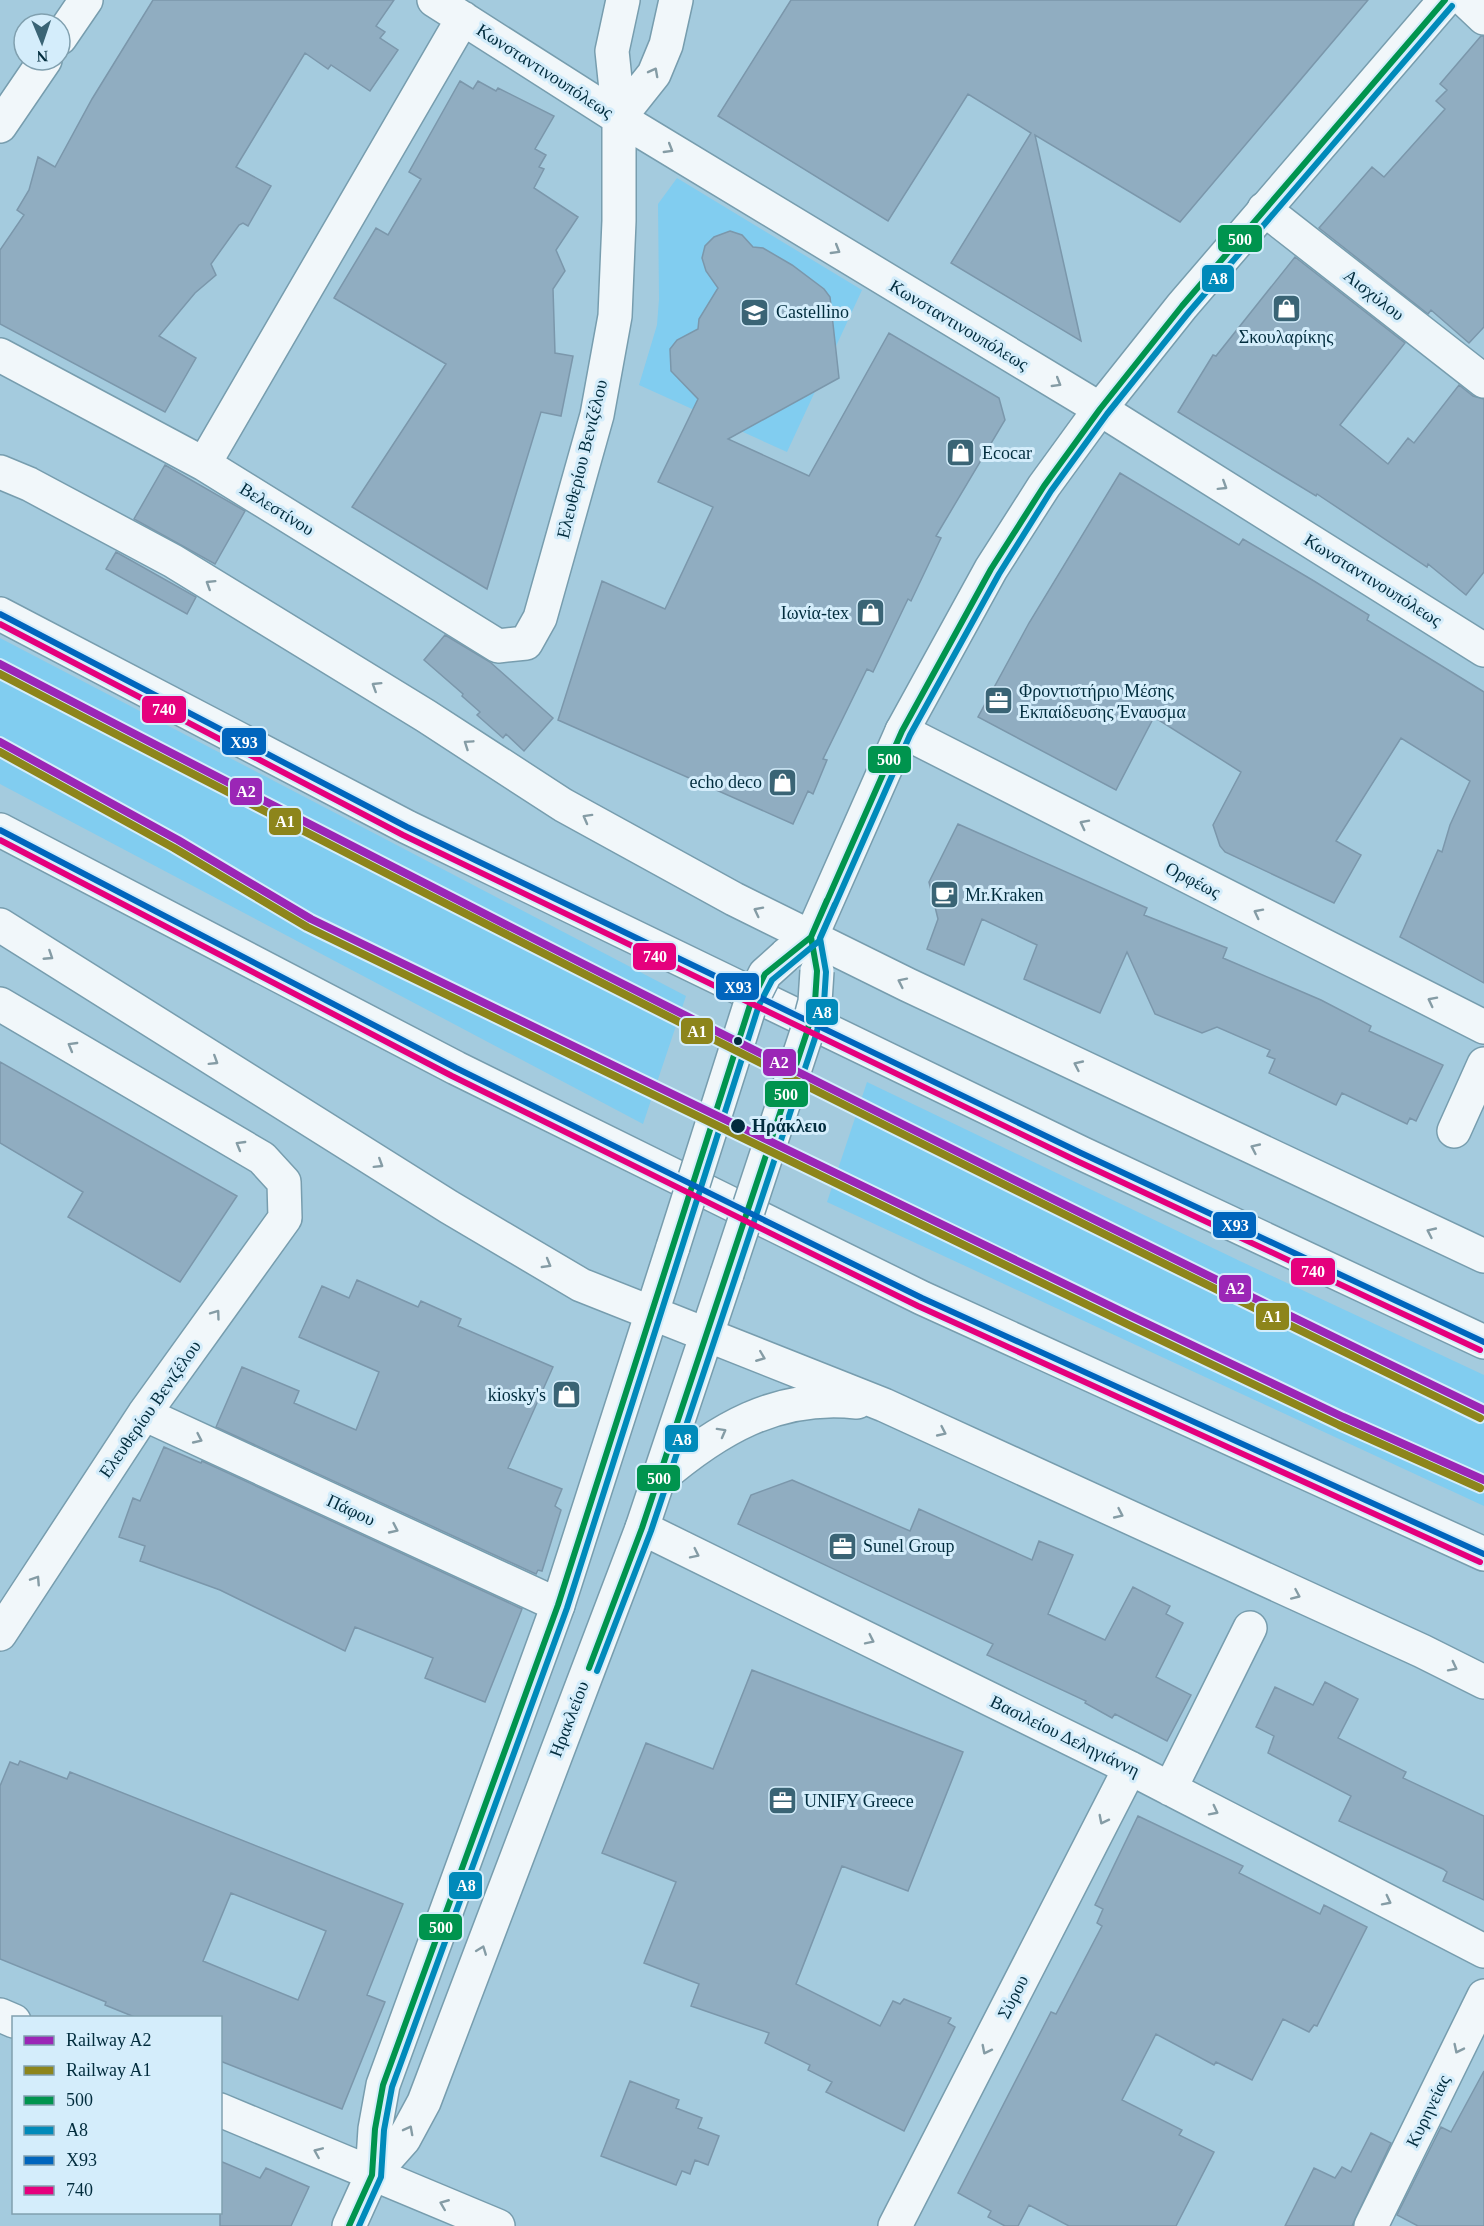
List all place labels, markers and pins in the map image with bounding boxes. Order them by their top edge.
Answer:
shop icon: Σκουλαρίκης [1270,292,1302,324]
school or university icon: Castellino [739,296,771,328]
place label: Castellino [776,302,849,322]
place label: Σκουλαρίκης [1239,327,1333,347]
shop icon: Ecocar [945,437,977,469]
place label: Ecocar [982,443,1032,463]
shop icon: Ιωνία-tex [854,597,886,629]
place label: Ιωνία-tex [781,603,849,623]
place label: Φροντιστήριο Μέσης Εκπαίδευσης Έναυσμα [1019,681,1186,722]
office icon: Φροντιστήριο Μέσης Εκπαίδευσης Έναυσμα [982,685,1014,717]
shop icon: echo deco [767,766,799,798]
place label: echo deco [690,772,762,792]
cafe icon: Mr.Kraken [928,879,960,911]
place label: Mr.Kraken [965,885,1043,905]
unlabelled marker [732,1035,744,1047]
place label: Ηράκλειο [752,1116,827,1136]
marker: Ηράκλειο [729,1117,747,1135]
shop icon: kiosky's [551,1379,583,1411]
place label: kiosky's [488,1385,546,1405]
office icon: Sunel Group [826,1530,858,1562]
place label: Sunel Group [863,1536,955,1556]
office icon: UNIFY Greece [767,1785,799,1817]
place label: UNIFY Greece [804,1791,914,1811]

